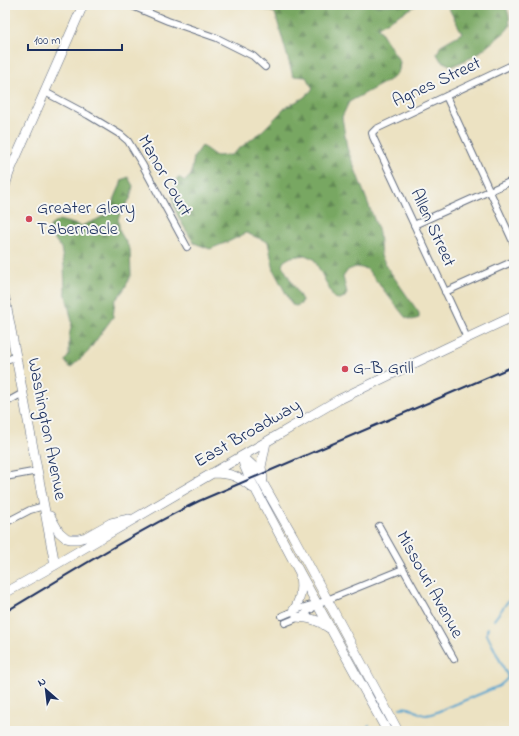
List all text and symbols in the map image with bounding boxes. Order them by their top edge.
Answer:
scale bar [28,26,122,52]
text: 100 m [34,32,61,50]
street label: Agnes Street [388,51,486,116]
street label: Manor Court [130,130,198,222]
street label: Allen Street [402,184,462,272]
place label: Greater Glory Tabernacle [37,196,135,243]
marker: Greater Glory Tabernacle [24,214,34,224]
street label: Washington Avenue [18,356,73,503]
place label: G-B Grill [353,356,414,382]
marker: G-B Grill [340,364,350,374]
street label: East Broadway [190,393,306,475]
street label: Missouri Avenue [389,527,470,644]
north arrow [26,670,66,710]
text: N [35,673,49,691]

